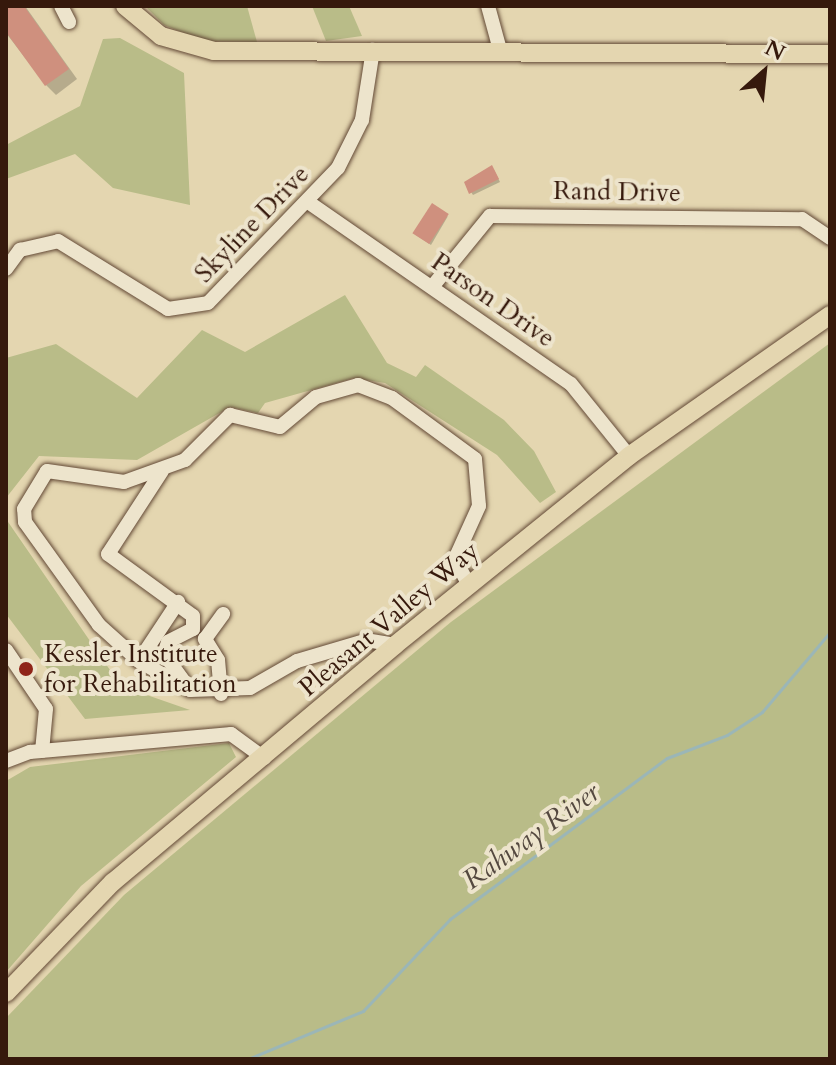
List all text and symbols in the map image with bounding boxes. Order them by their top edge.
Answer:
north arrow [724,32,804,112]
text: N [760,33,790,68]
street label: Skyline Drive [188,159,316,289]
street label: Rand Drive [553,175,681,209]
street label: Parson Drive [425,246,561,354]
street label: Pleasant Valley Way [293,535,485,703]
place label: Kessler Institute for Rehabilitation [44,638,237,700]
marker: Kessler Institute for Rehabilitation [15,658,37,680]
water label: Rahway River [456,775,606,897]

